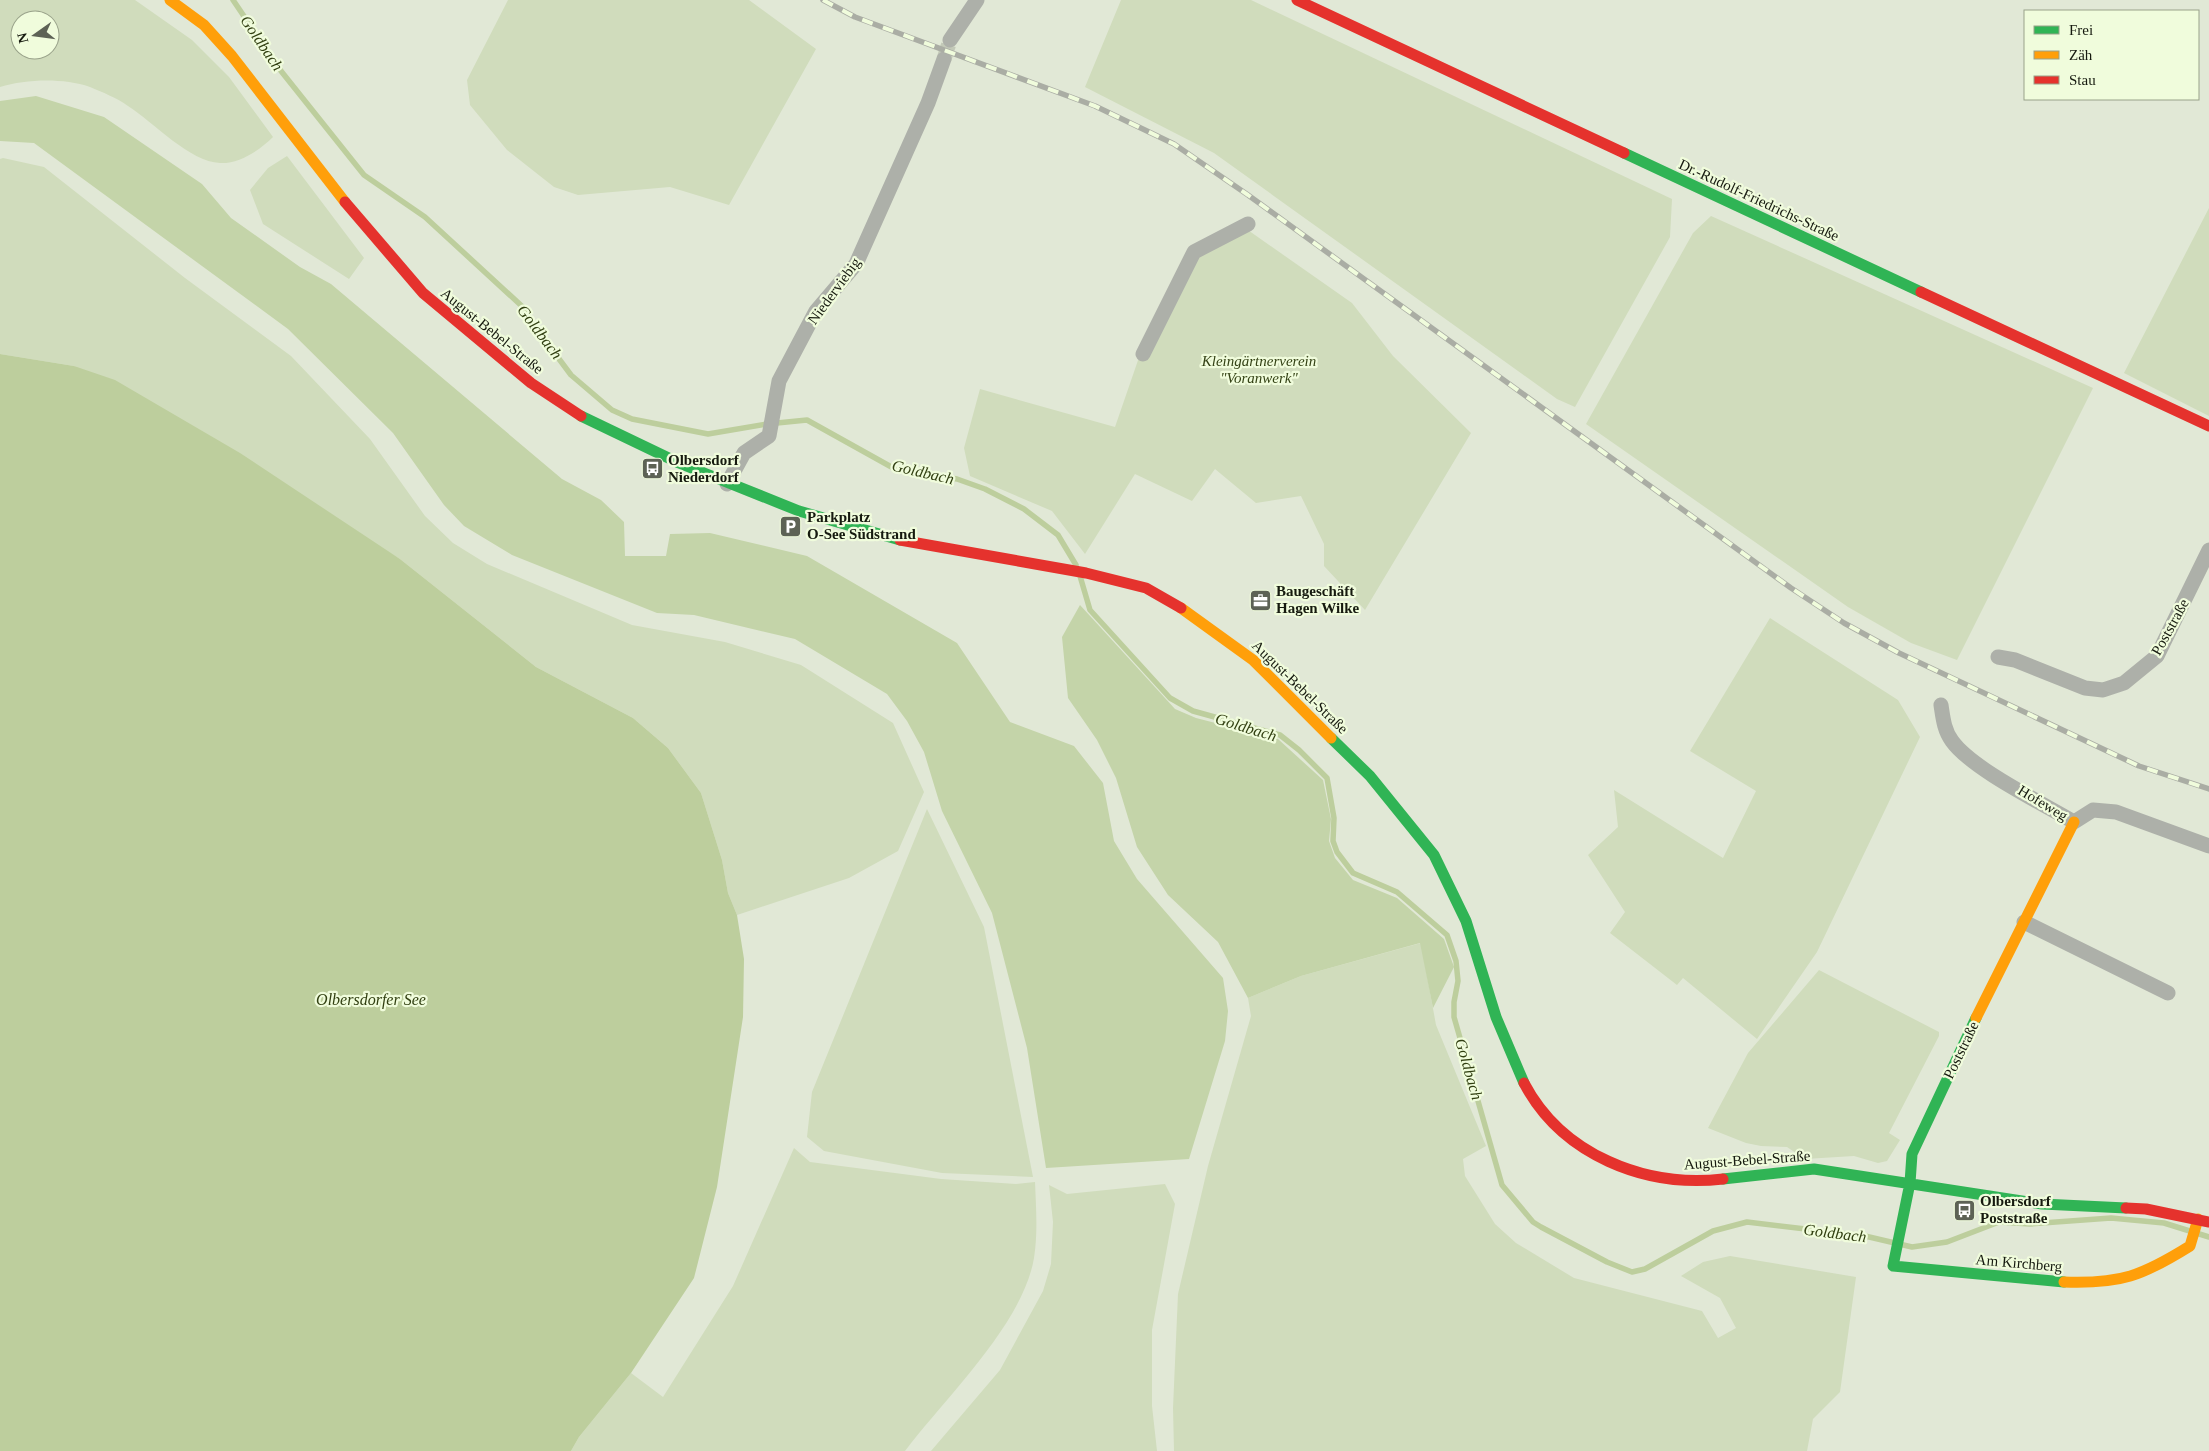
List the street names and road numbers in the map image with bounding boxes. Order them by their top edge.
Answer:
street label: Dr.-Rudolf-Friedrichs-Straße [1677,156,1842,244]
street label: Niederviebig [805,254,864,327]
street label: August-Bebel-Straße [438,285,547,377]
street label: Poststraße [2148,596,2192,658]
street label: August-Bebel-Straße [1249,637,1351,737]
street label: Hofeweg [2015,782,2071,824]
street label: Poststraße [1940,1018,1982,1081]
street label: August-Bebel-Straße [1683,1148,1811,1172]
street label: Am Kirchberg [1975,1251,2063,1275]

